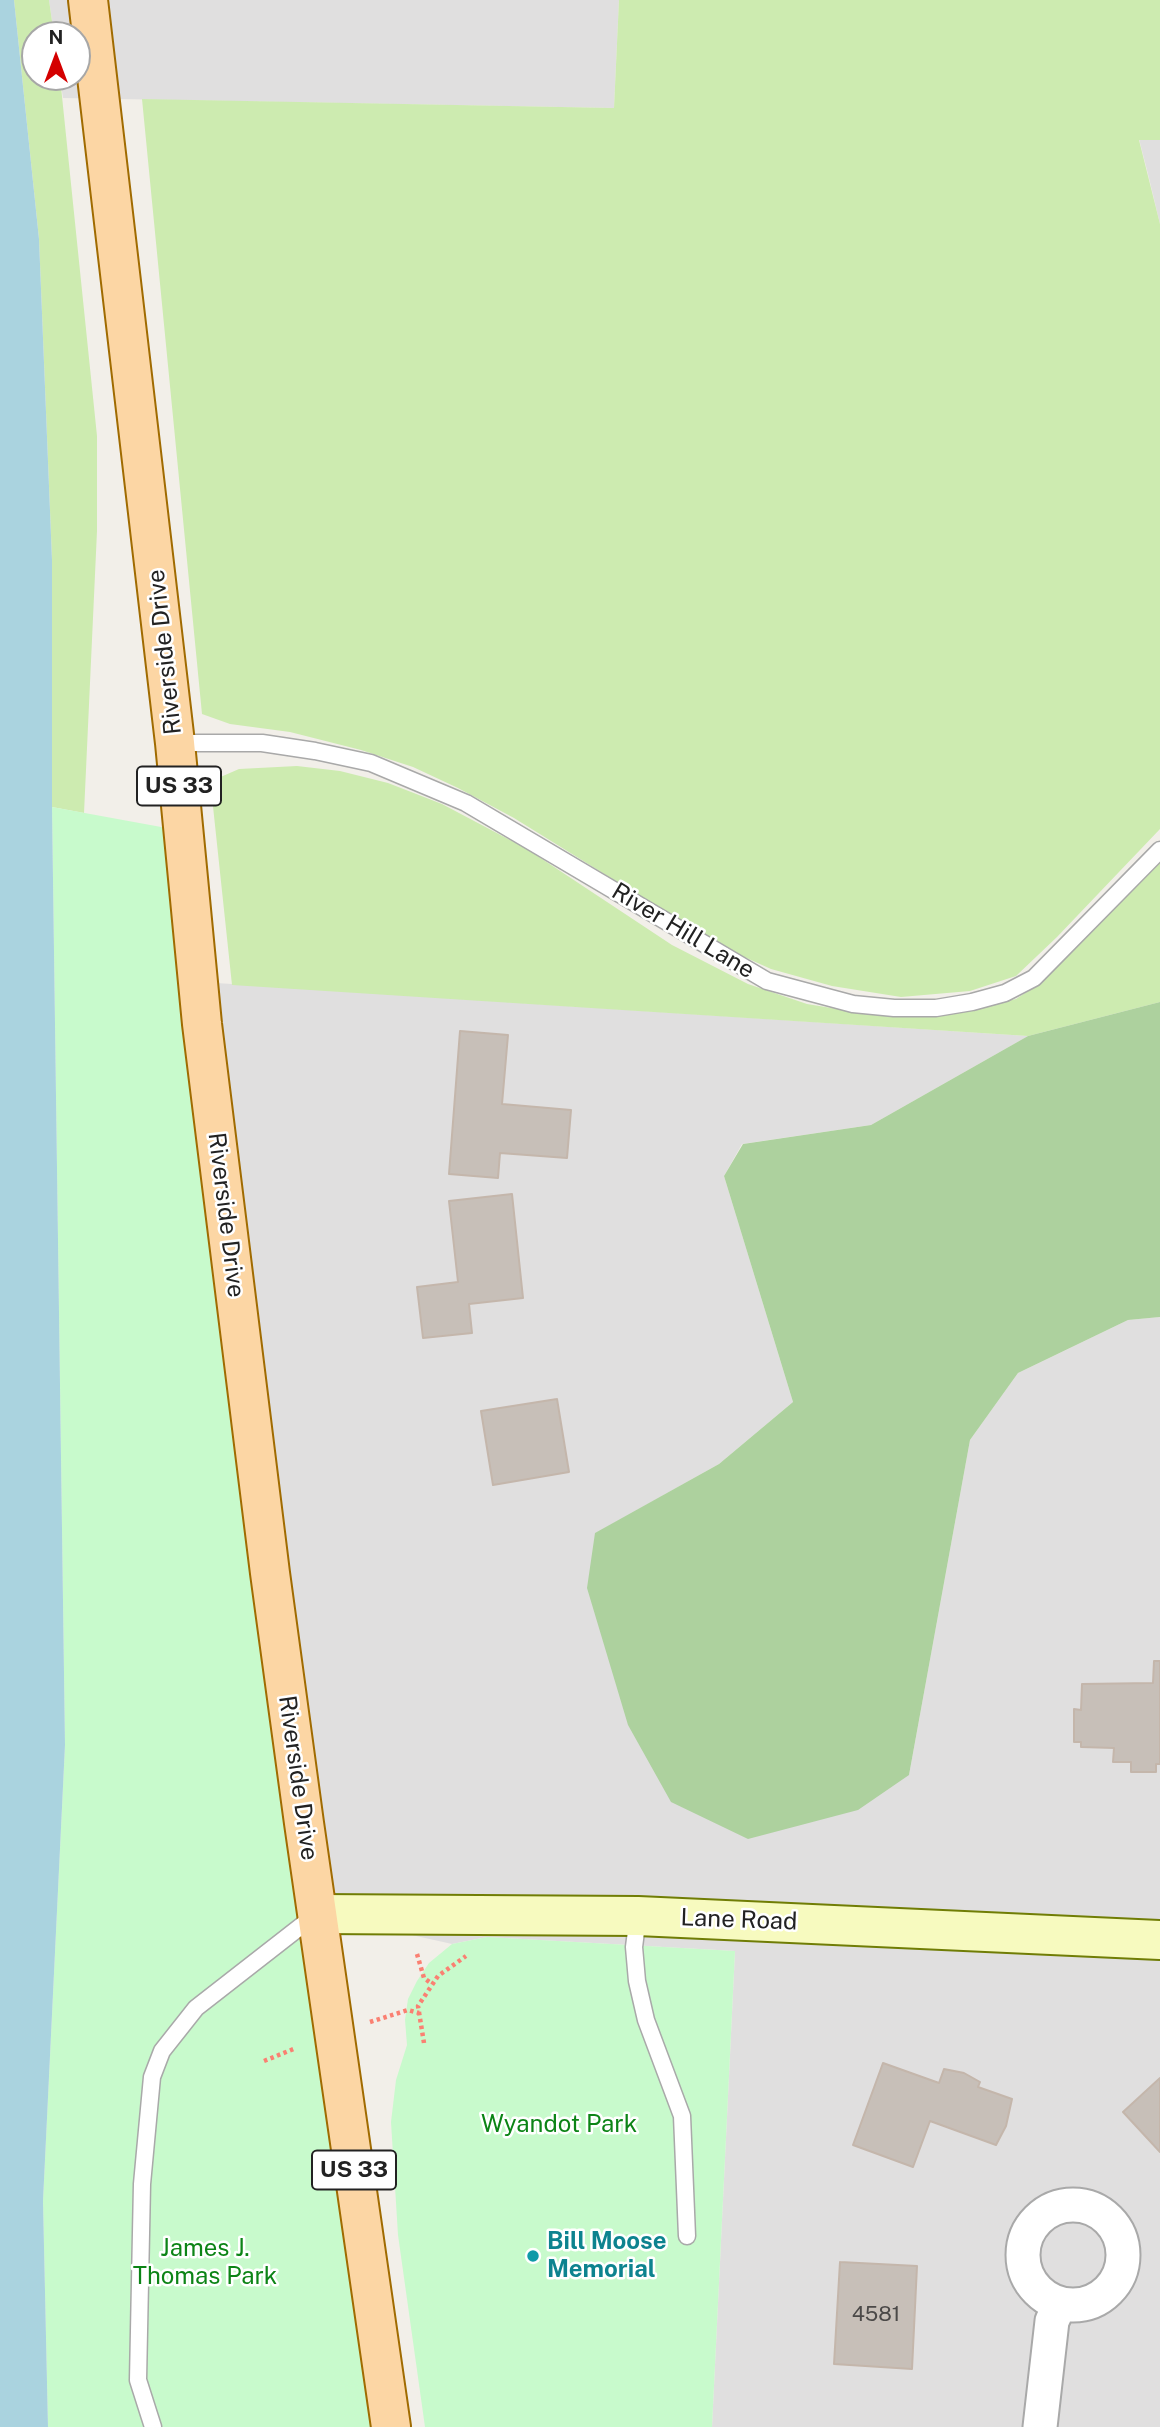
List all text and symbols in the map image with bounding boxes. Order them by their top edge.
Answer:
north arrow [21,21,91,91]
text: N [49,26,63,48]
street label: Riverside Drive [142,568,188,736]
road number: US 33 [137,766,221,806]
street label: River Hill Lane [606,877,760,985]
street label: Riverside Drive [202,1131,250,1299]
street label: Riverside Drive [272,1694,324,1862]
street label: Lane Road [680,1904,798,1936]
park label: Wyandot Park [481,2111,637,2139]
road number: US 33 [312,2150,396,2190]
place label: Bill Moose Memorial [547,2228,667,2284]
park label: James J. Thomas Park [133,2235,277,2291]
marker: Bill Moose Memorial [525,2248,541,2264]
house number: 4581 [852,2302,900,2328]

